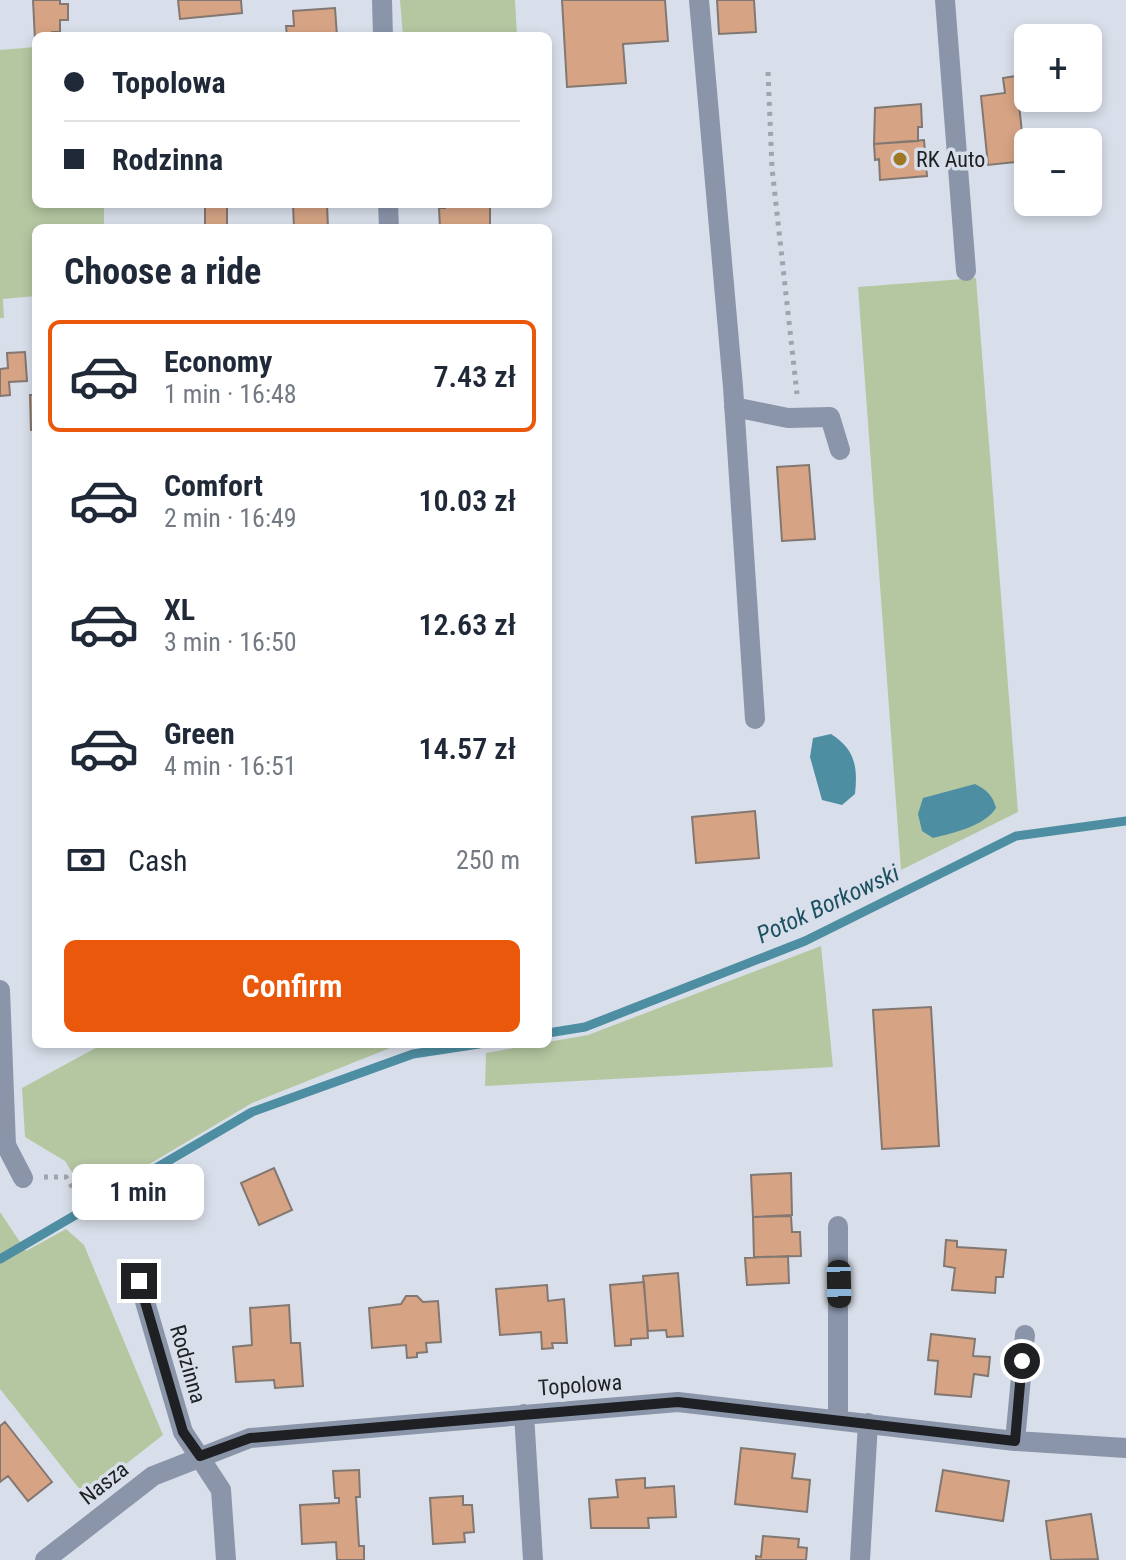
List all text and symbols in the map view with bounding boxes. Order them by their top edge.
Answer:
map controls [1014,24,1102,216]
button: + [1014,24,1102,112]
text: Topolowa [112,65,226,100]
button: − [1014,128,1102,216]
text: Rodzinna [112,142,223,177]
place label: RK Auto [916,147,985,172]
marker: RK Auto [891,150,909,168]
text: Choose a ride [64,251,261,293]
icon: car [68,340,140,412]
text: Economy [164,344,272,379]
text: 7.43 zł [433,359,516,394]
text: 1 min · 16:48 [164,379,297,409]
icon: car [68,464,140,536]
text: Comfort [164,468,263,503]
text: 10.03 zł [418,483,516,518]
text: 2 min · 16:49 [164,503,297,533]
icon: car [68,588,140,660]
text: XL [164,592,195,627]
text: 12.63 zł [418,607,516,642]
text: 3 min · 16:50 [164,627,297,657]
icon: car [68,712,140,784]
text: Green [164,716,235,751]
text: 14.57 zł [418,731,516,766]
text: 4 min · 16:51 [164,751,297,781]
icon: cash [64,838,108,882]
text: Cash [128,843,188,878]
text: 250 m [456,845,520,875]
water label: Potok Borkowski [752,859,904,949]
button: Confirm [64,940,520,1032]
callout: 1 min [73,1165,205,1221]
text: 1 min [109,1177,167,1207]
car [827,1260,851,1308]
route end [121,1263,157,1299]
street label: Rodzinna [165,1322,211,1406]
route start [1004,1343,1040,1379]
street label: Topolowa [537,1370,623,1400]
street label: Nasza [75,1456,133,1510]

